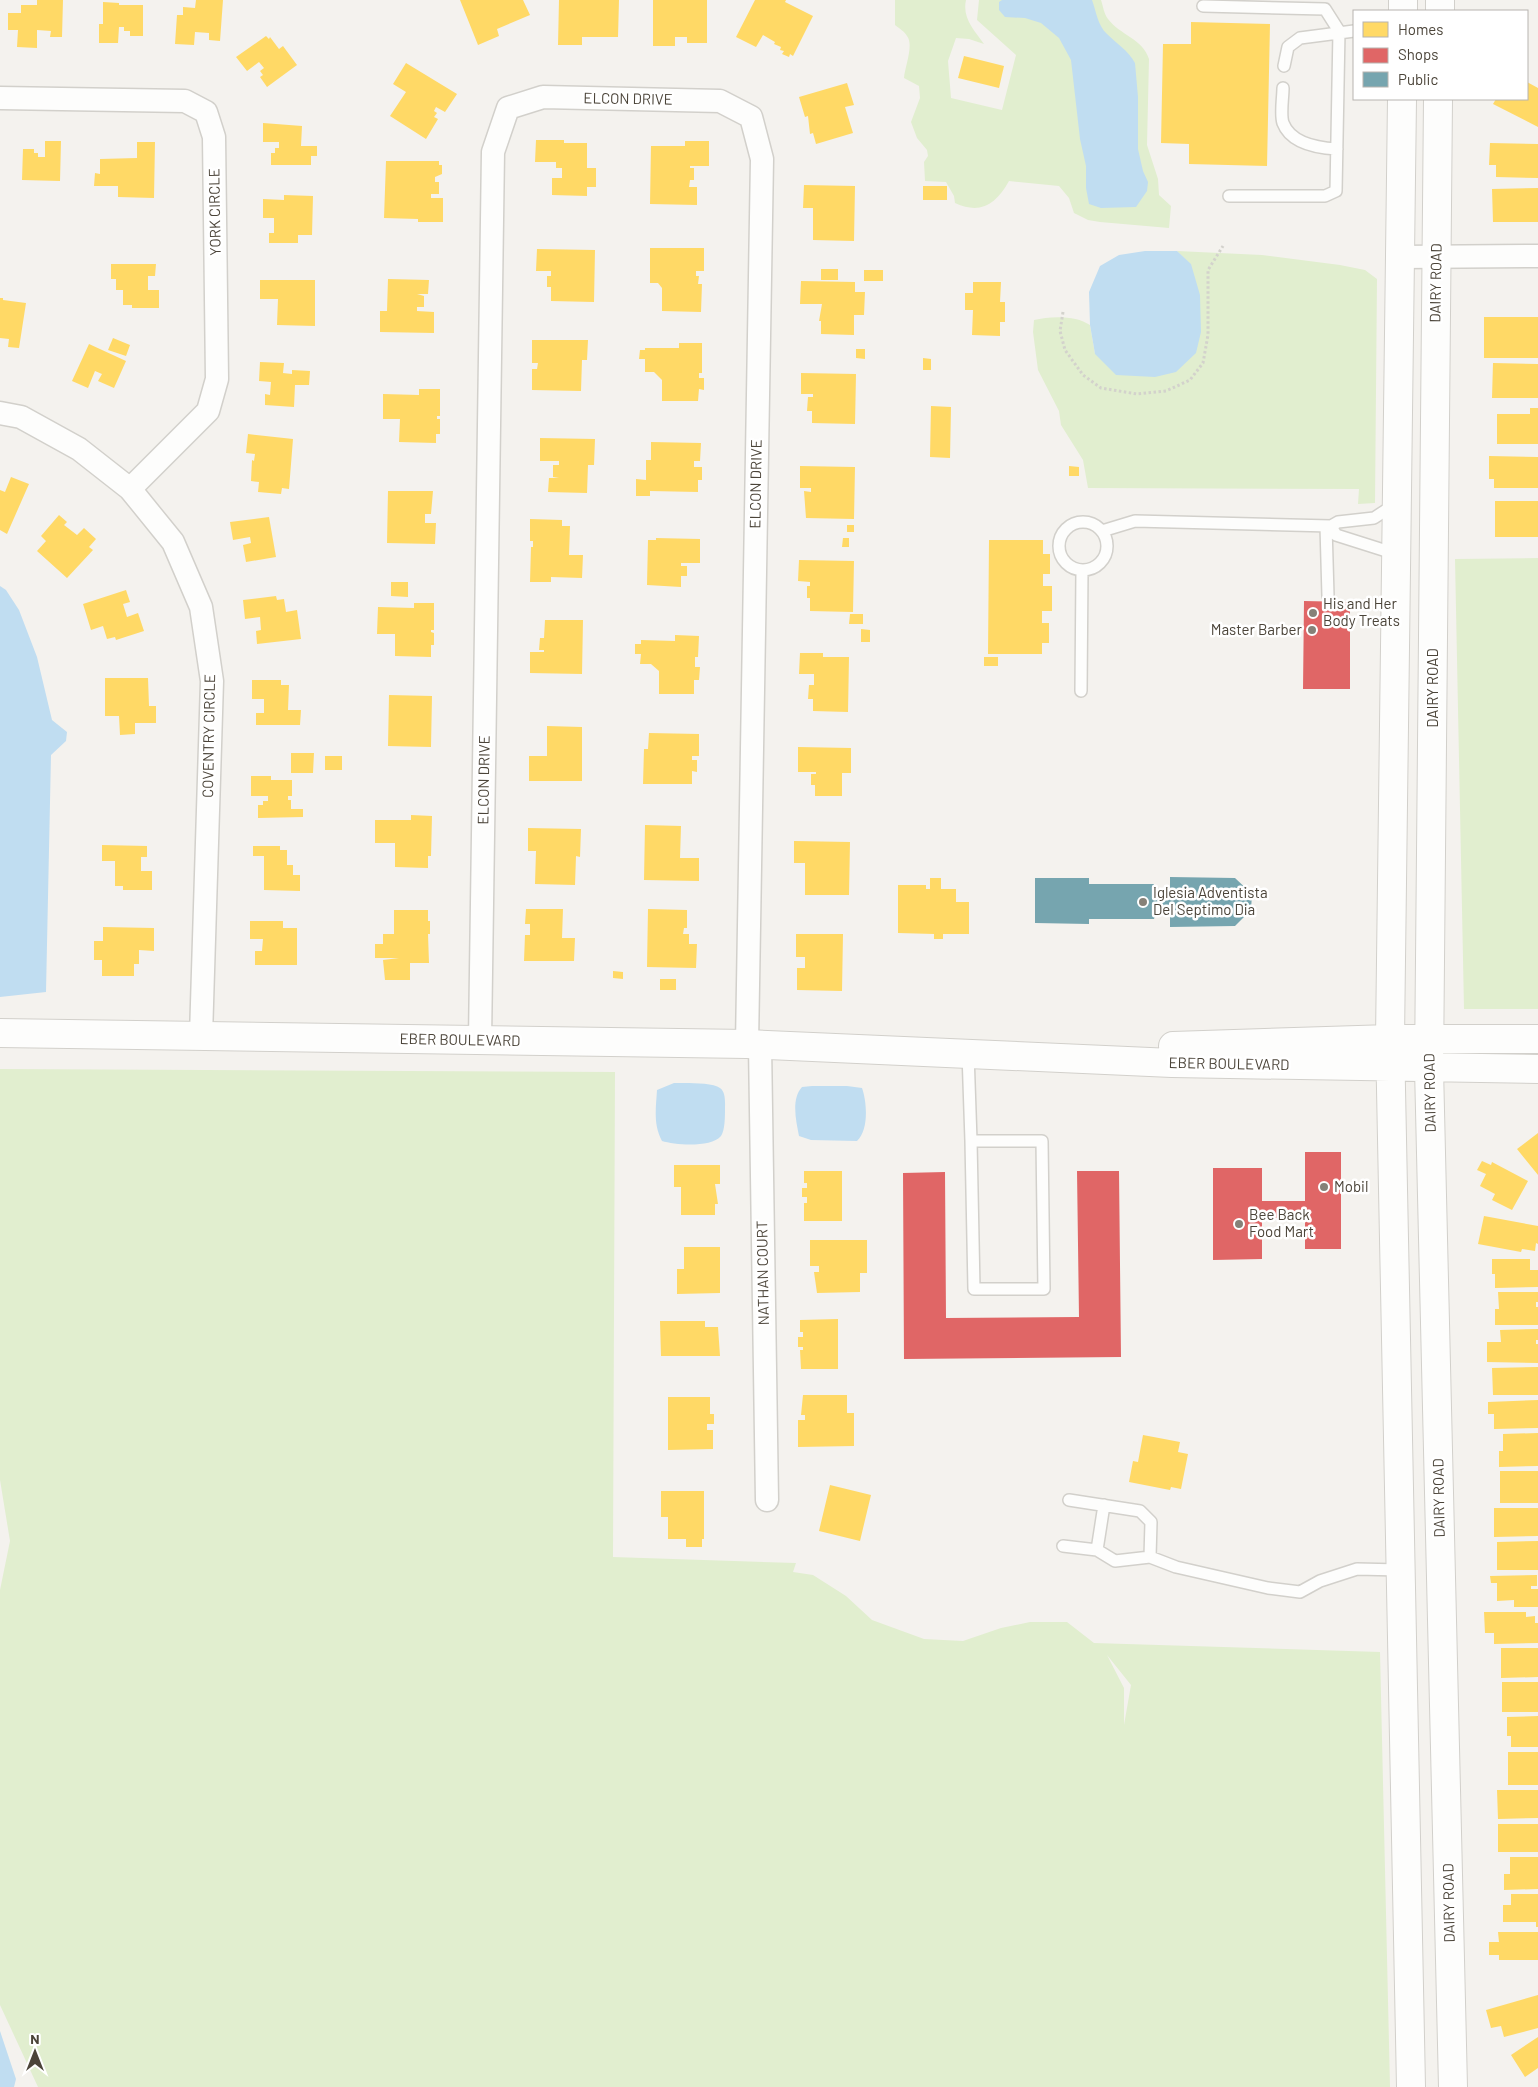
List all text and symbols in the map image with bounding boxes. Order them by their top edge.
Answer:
legend [1353,10,1528,100]
text: Homes [1398,20,1443,38]
text: Shops [1398,45,1438,63]
text: Public [1398,70,1438,88]
street label: ELCON DRIVE [583,88,673,108]
street label: YORK CIRCLE [204,168,224,256]
street label: DAIRY ROAD [1425,243,1445,323]
street label: ELCON DRIVE [745,439,765,529]
place label: His and Her Body Treats [1323,594,1400,629]
marker: His and Her Body Treats [1307,607,1319,619]
place label: Master Barber [1211,620,1303,638]
marker: Master Barber [1306,624,1318,636]
street label: DAIRY ROAD [1423,648,1441,728]
street label: COVENTRY CIRCLE [198,674,218,798]
street label: ELCON DRIVE [473,735,493,825]
place label: Iglesia Adventista Del Septimo Dia [1153,883,1268,918]
marker: Iglesia Adventista Del Septimo Dia [1137,896,1149,908]
street label: EBER BOULEVARD [399,1029,521,1049]
street label: EBER BOULEVARD [1168,1053,1290,1073]
street label: DAIRY ROAD [1419,1053,1439,1133]
place label: Mobil [1334,1177,1368,1195]
marker: Mobil [1318,1181,1330,1193]
place label: Bee Back Food Mart [1249,1205,1314,1240]
marker: Bee Back Food Mart [1233,1218,1245,1230]
street label: NATHAN COURT [752,1220,772,1326]
street label: DAIRY ROAD [1428,1458,1448,1538]
street label: DAIRY ROAD [1438,1863,1458,1943]
north arrow [10,2027,60,2077]
text: N [30,2030,40,2047]

